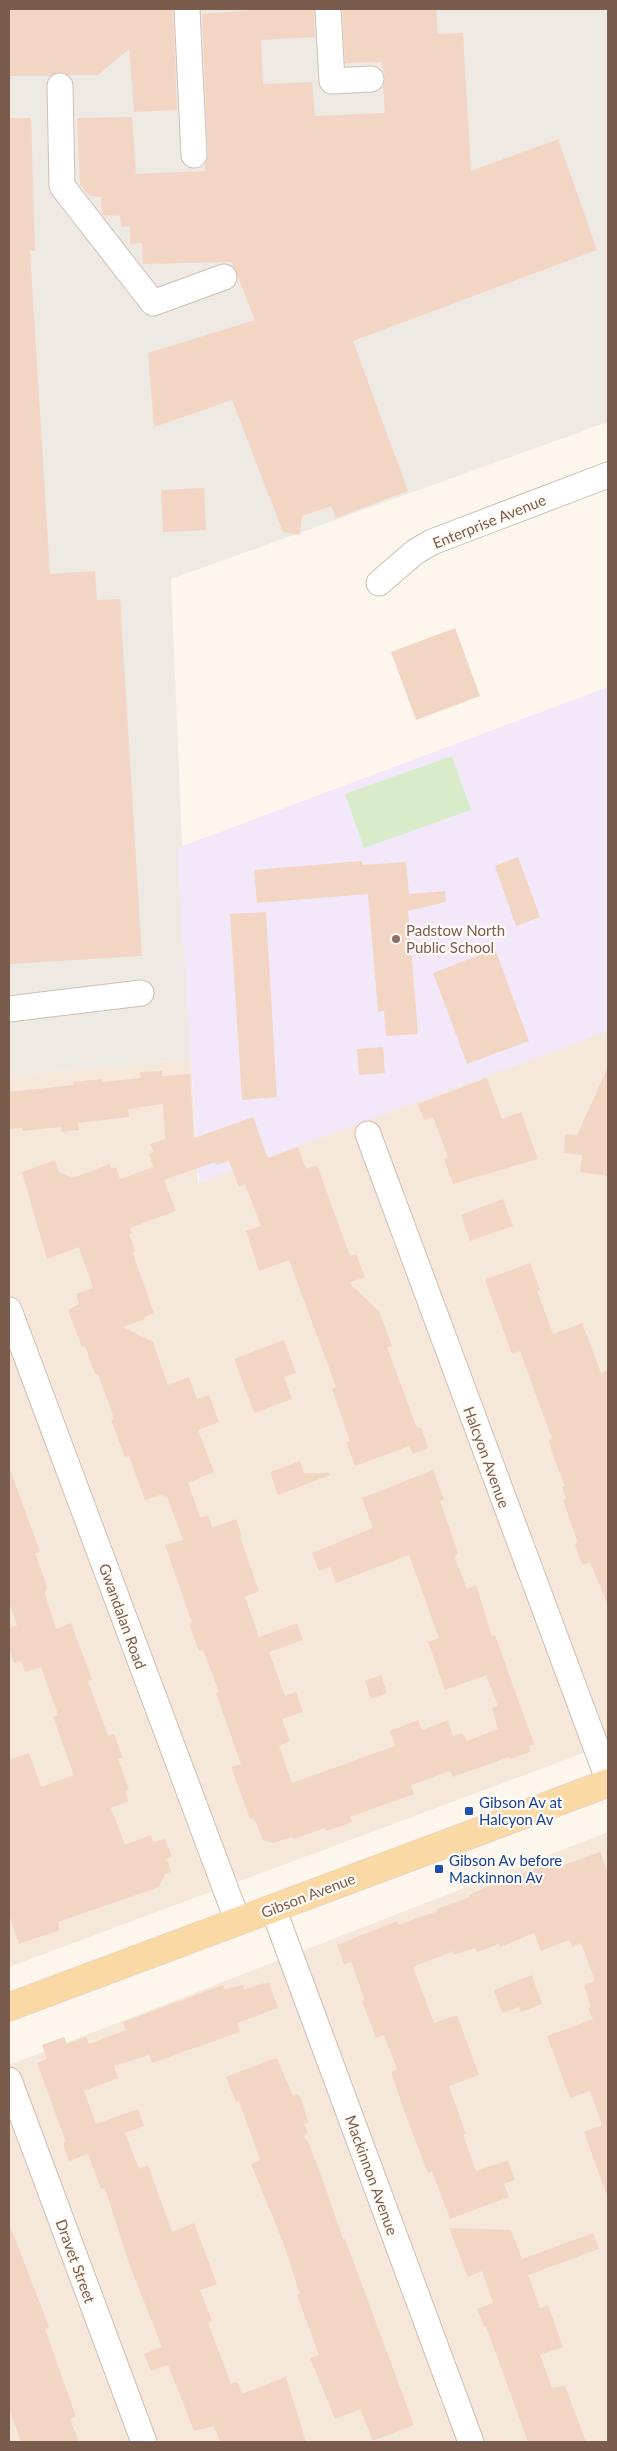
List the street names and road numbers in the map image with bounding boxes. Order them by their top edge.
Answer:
street label: Enterprise Avenue [430,490,548,552]
street label: Halcyon Avenue [460,1404,514,1510]
street label: Gwandalan Road [96,1561,150,1671]
street label: Gibson Avenue [258,1869,358,1921]
street label: Mackinnon Avenue [342,2113,402,2237]
street label: Dravet Street [52,2217,100,2306]

